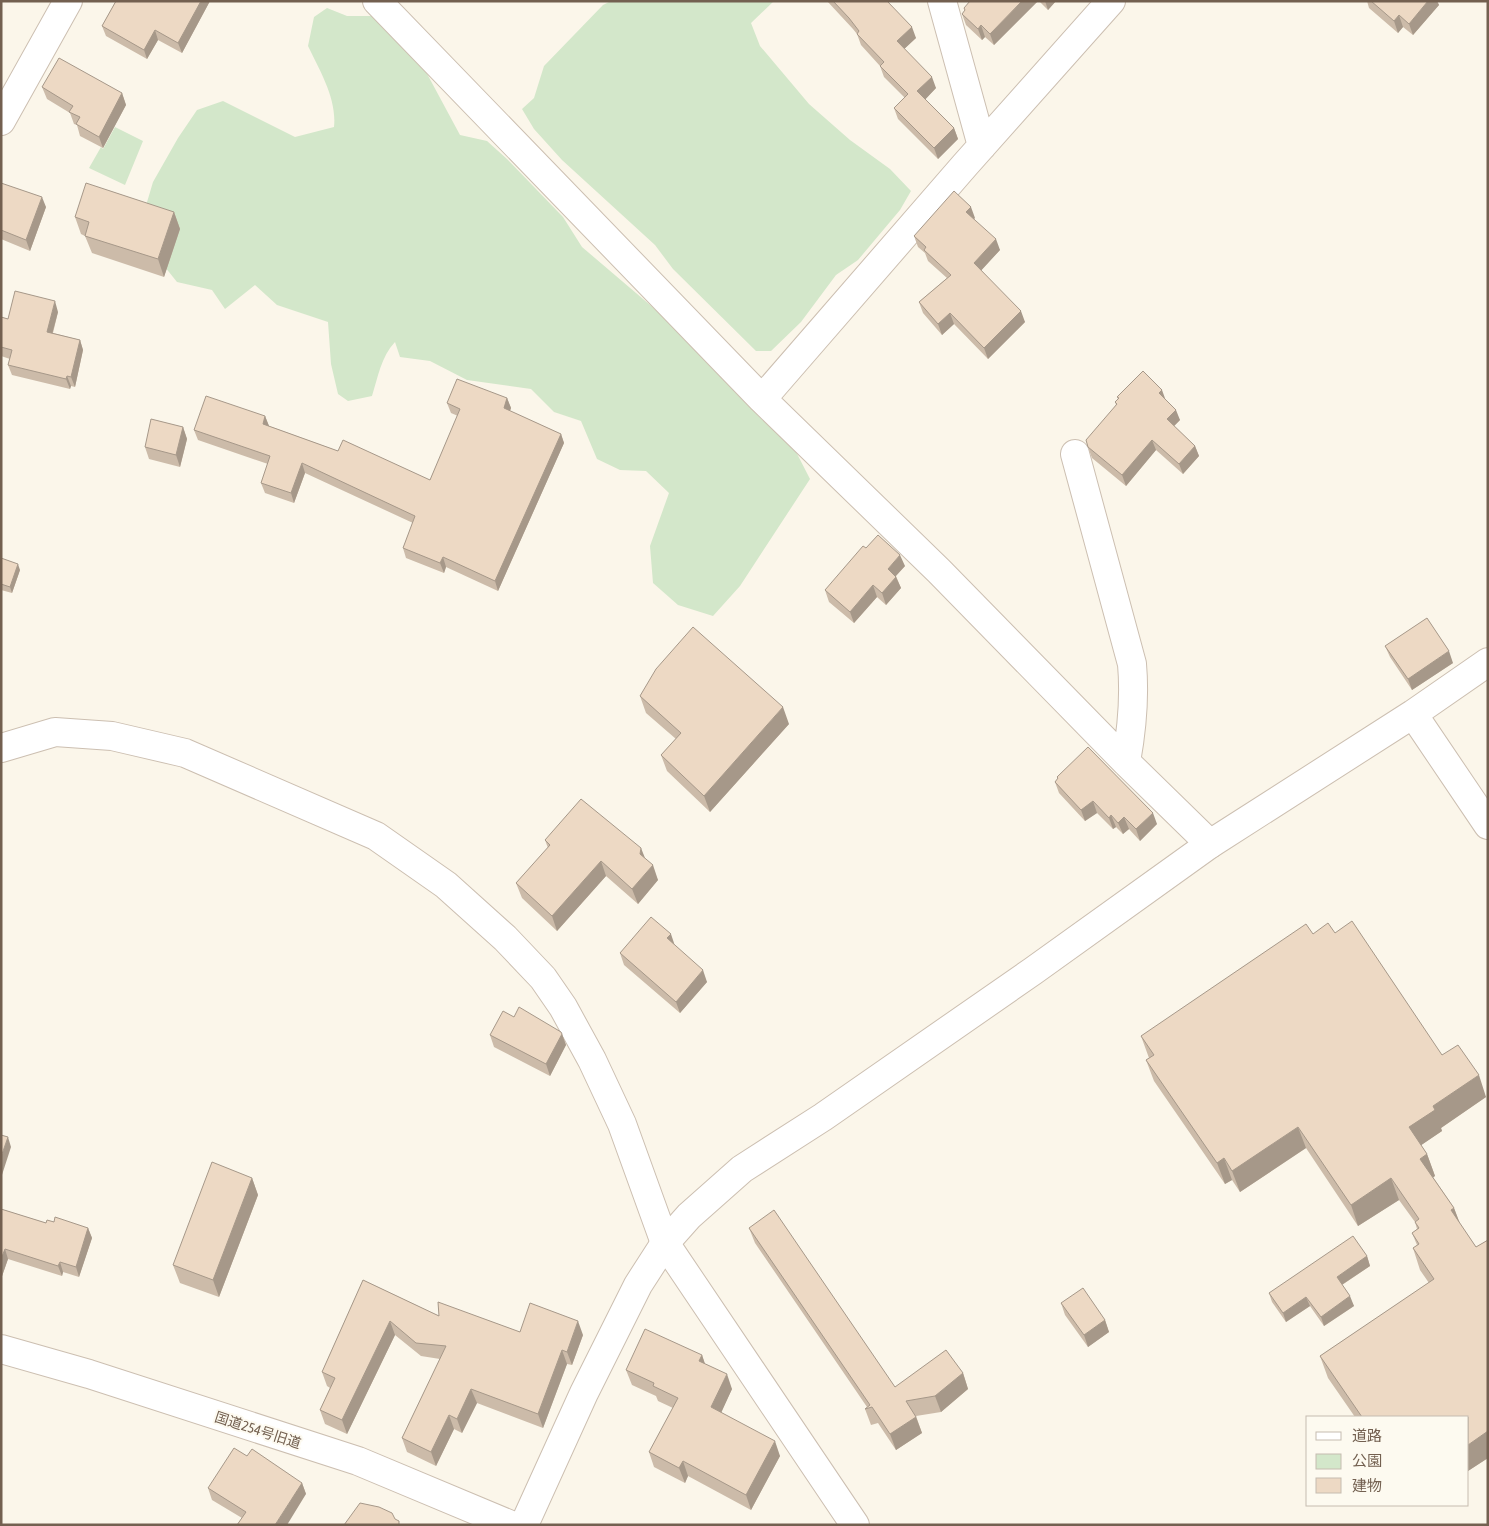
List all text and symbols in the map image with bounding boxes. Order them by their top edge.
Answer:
street label: 国道254号旧道 [213,1409,303,1451]
legend [1306,1416,1469,1506]
text: 道路 [1352,1427,1382,1444]
text: 公園 [1352,1452,1382,1469]
text: 建物 [1352,1477,1382,1494]

